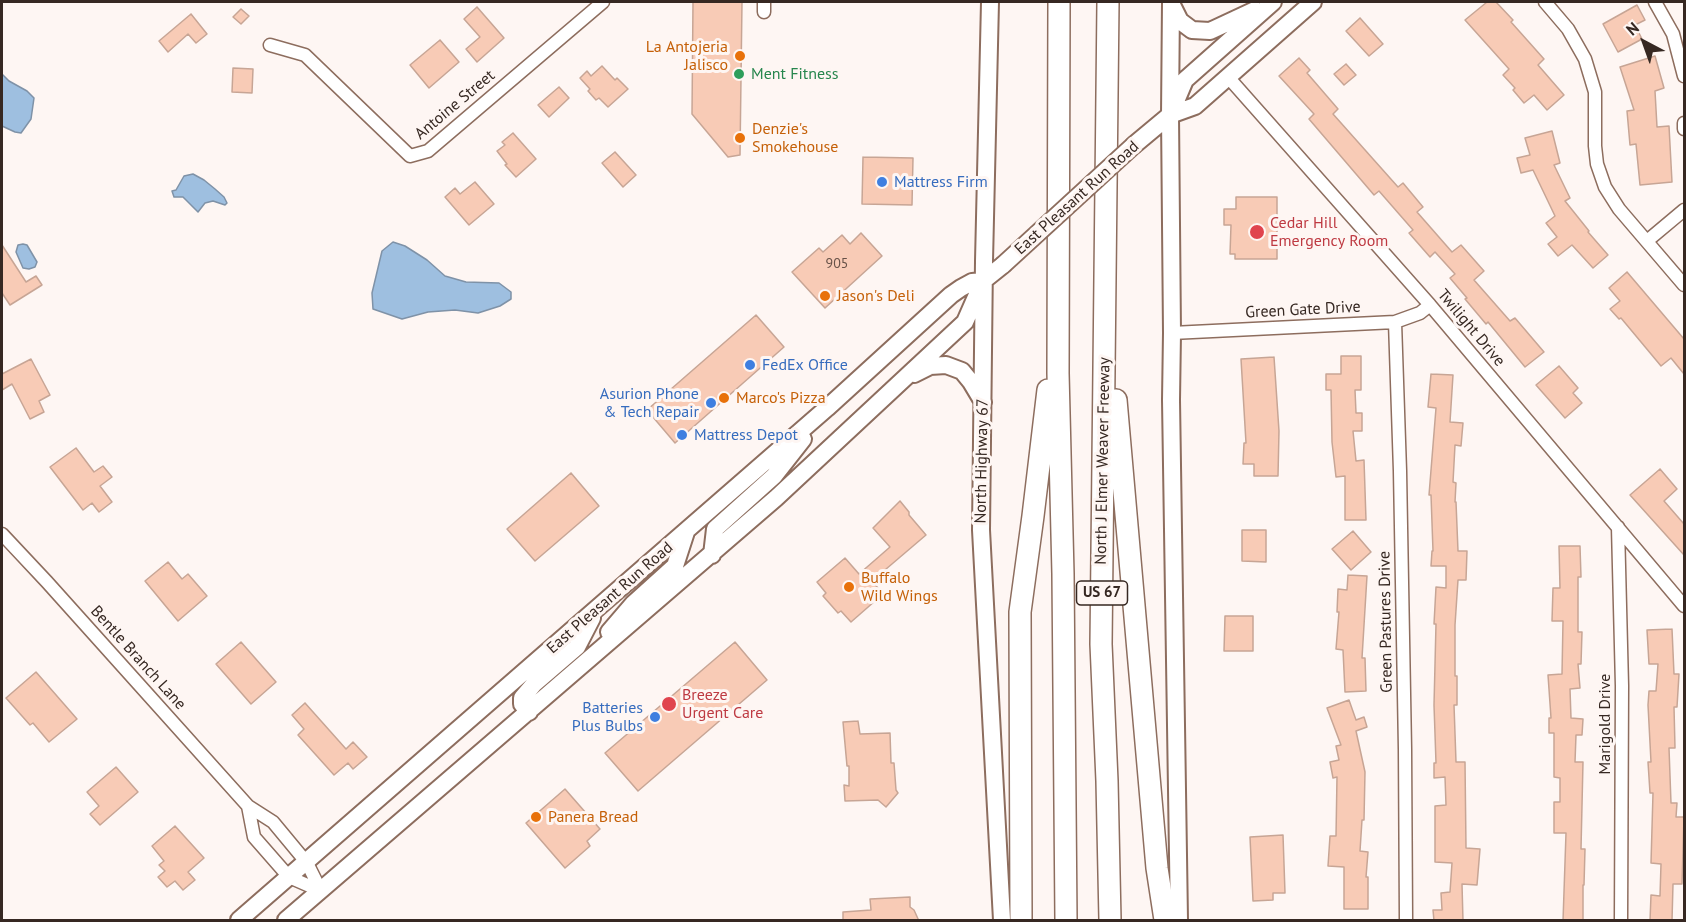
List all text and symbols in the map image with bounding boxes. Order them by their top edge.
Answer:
north arrow [1614,12,1674,72]
text: N [1622,17,1643,39]
place label: La Antojeria Jalisco [646,37,728,75]
marker: La Antojeria Jalisco [733,49,747,63]
place label: Ment Fitness [751,64,839,84]
street label: Antoine Street [411,66,499,144]
marker: Ment Fitness [732,67,746,81]
place label: Denzie's Smokehouse [752,119,838,157]
marker: Denzie's Smokehouse [733,131,747,145]
street label: East Pleasant Run Road [1011,137,1143,259]
place label: Mattress Firm [894,172,988,192]
marker: Mattress Firm [875,175,889,189]
place label: Cedar Hill Emergency Room [1270,213,1388,251]
marker: Cedar Hill Emergency Room [1248,223,1266,241]
house number: 905 [826,256,848,272]
place label: Jason's Deli [837,286,915,306]
street label: Twilight Drive [1433,286,1509,370]
marker: Jason's Deli [818,289,832,303]
street label: Green Gate Drive [1245,297,1361,323]
place label: FedEx Office [762,355,848,375]
street label: North J Elmer Weaver Freeway [1092,357,1114,565]
marker: FedEx Office [743,358,757,372]
place label: Asurion Phone & Tech Repair [600,384,699,422]
place label: Marco's Pizza [736,388,826,408]
marker: Marco's Pizza [717,391,731,405]
marker: Asurion Phone & Tech Repair [704,396,718,410]
street label: North Highway 67 [971,398,993,524]
place label: Mattress Depot [694,425,798,445]
marker: Mattress Depot [675,428,689,442]
street label: East Pleasant Run Road [543,538,677,658]
street label: Green Pastures Drive [1375,551,1397,693]
place label: Buffalo Wild Wings [861,568,938,606]
marker: Buffalo Wild Wings [842,580,856,594]
road number: US 67 [1076,581,1128,605]
street label: Bentle Branch Lane [86,602,190,714]
street label: Marigold Drive [1595,674,1615,774]
place label: Breeze Urgent Care [682,685,763,723]
marker: Breeze Urgent Care [660,695,678,713]
place label: Batteries Plus Bulbs [572,698,643,736]
marker: Batteries Plus Bulbs [648,710,662,724]
place label: Panera Bread [548,807,638,827]
marker: Panera Bread [529,810,543,824]

